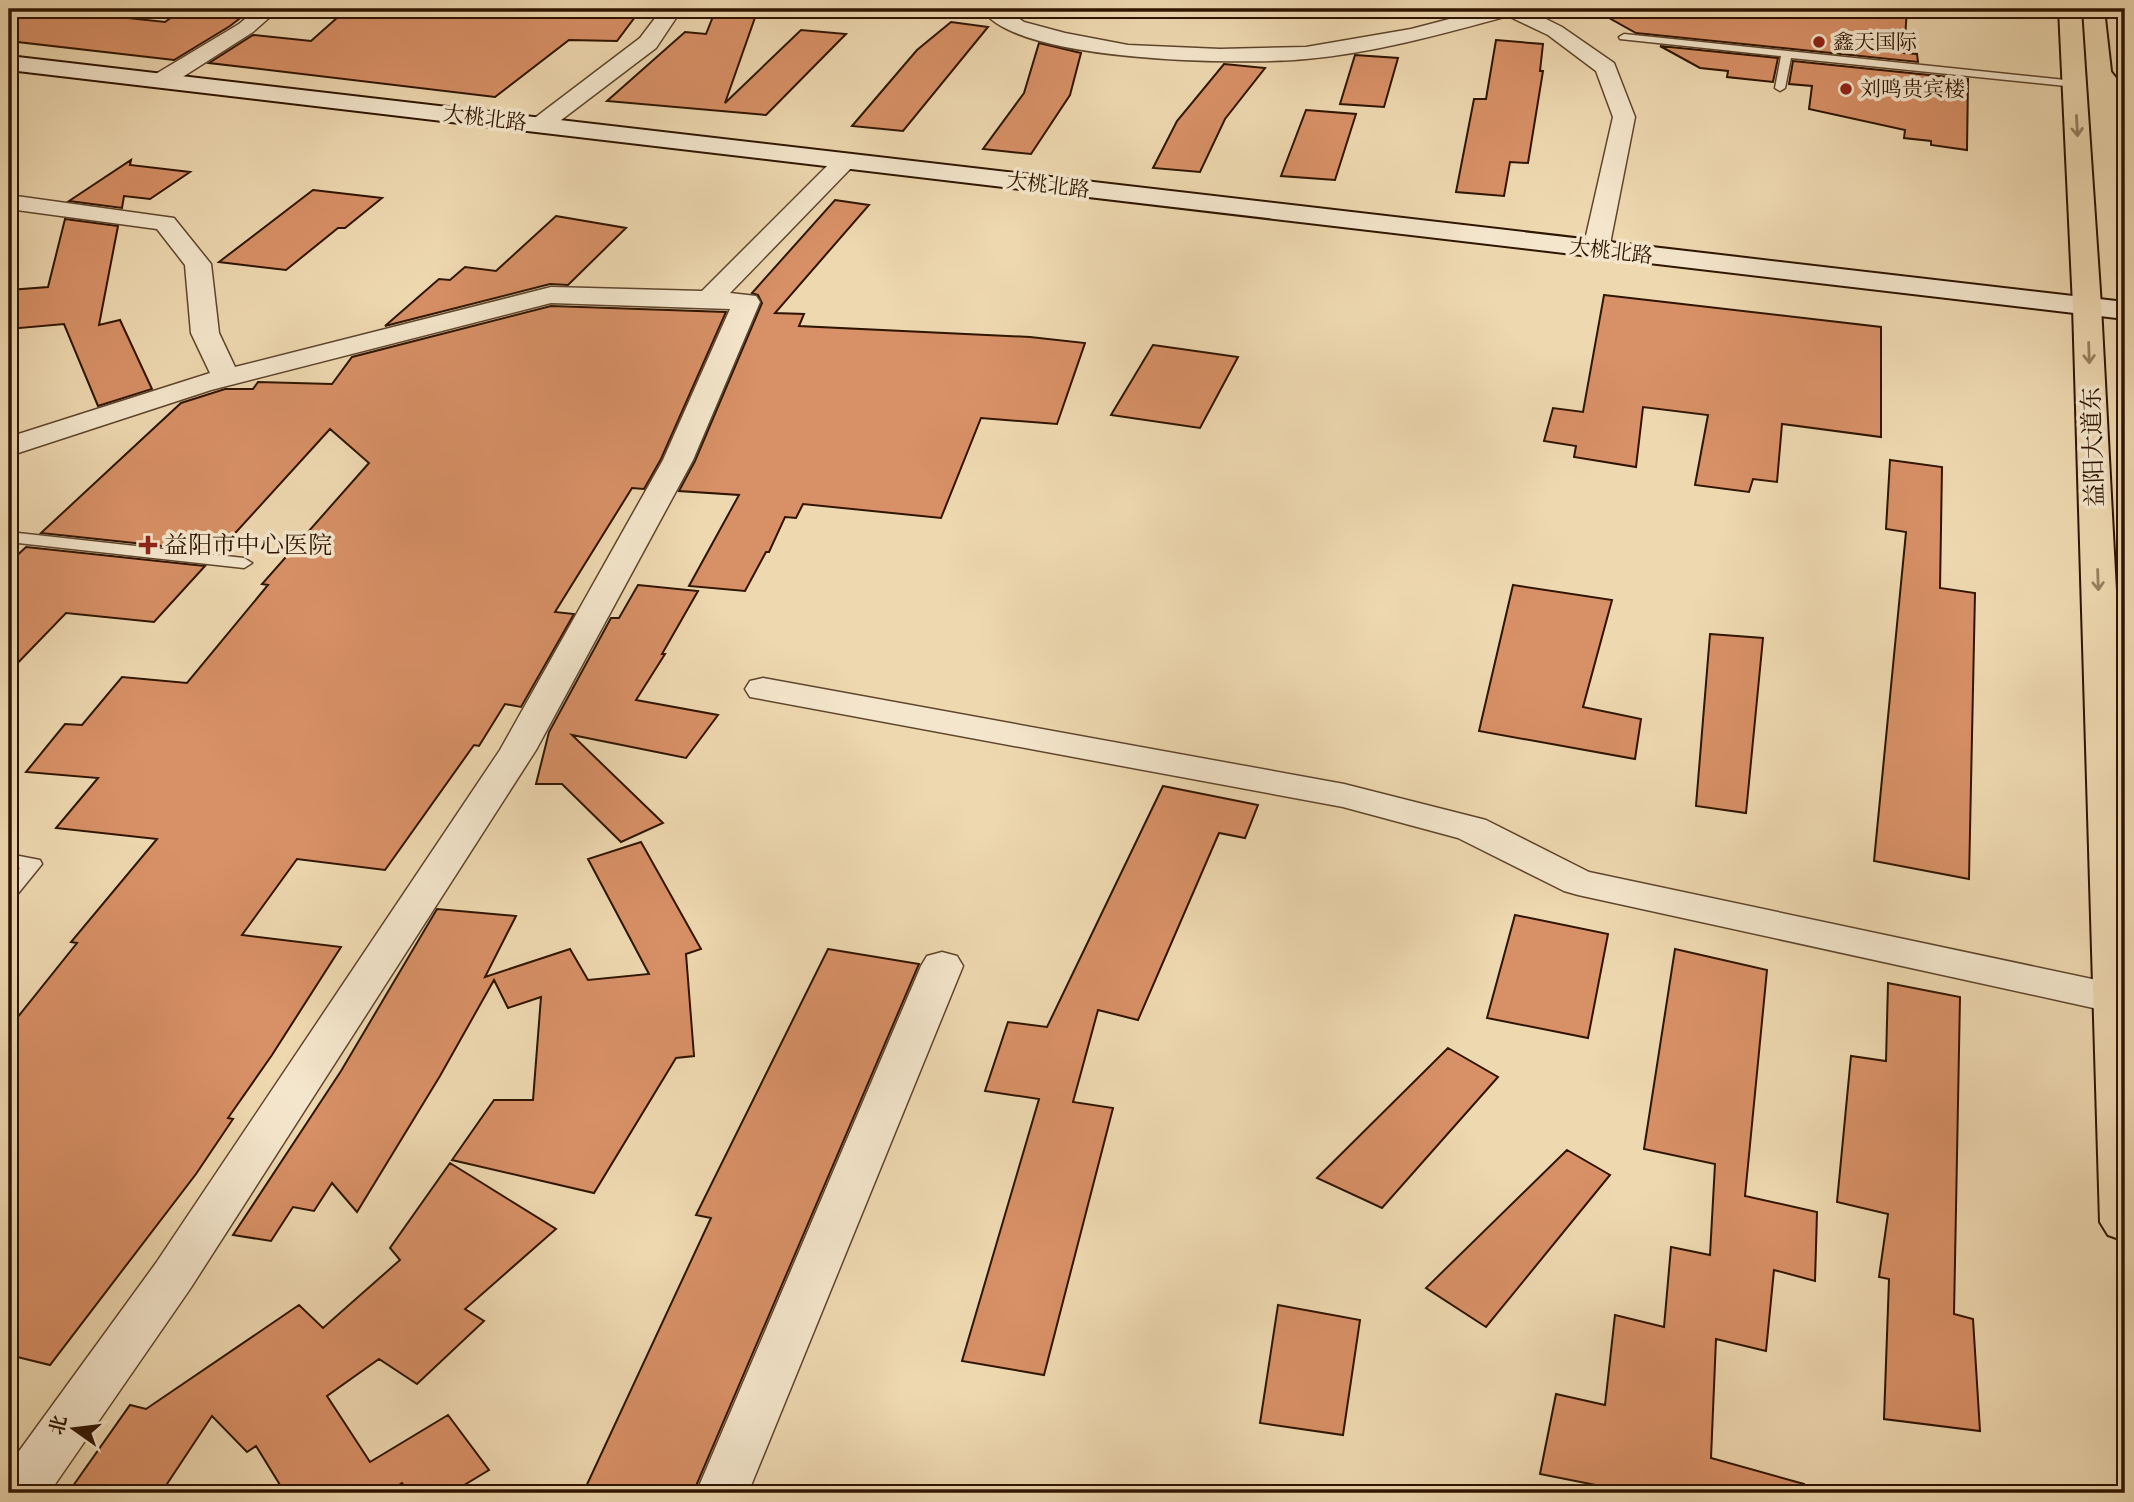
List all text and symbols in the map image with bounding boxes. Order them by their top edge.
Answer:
place label: 鑫天国际 [1833,29,1917,59]
marker: 鑫天国际 [1811,34,1827,50]
place label: 刘鸣贵宾楼 [1860,76,1965,106]
marker: 刘鸣贵宾楼 [1838,81,1854,97]
street label: 大桃北路 [441,100,528,140]
one-way arrow [2071,114,2084,137]
street label: 大桃北路 [1004,167,1091,207]
street label: 大桃北路 [1567,233,1654,273]
one-way arrow [2082,341,2095,364]
street label: 益阳大道东 [2076,386,2114,507]
place label: 益阳市中心医院 [164,530,332,564]
marker: 益阳市中心医院 [138,535,158,555]
one-way arrow [2092,569,2105,592]
north arrow [38,1394,108,1464]
text: 北 [45,1413,75,1438]

